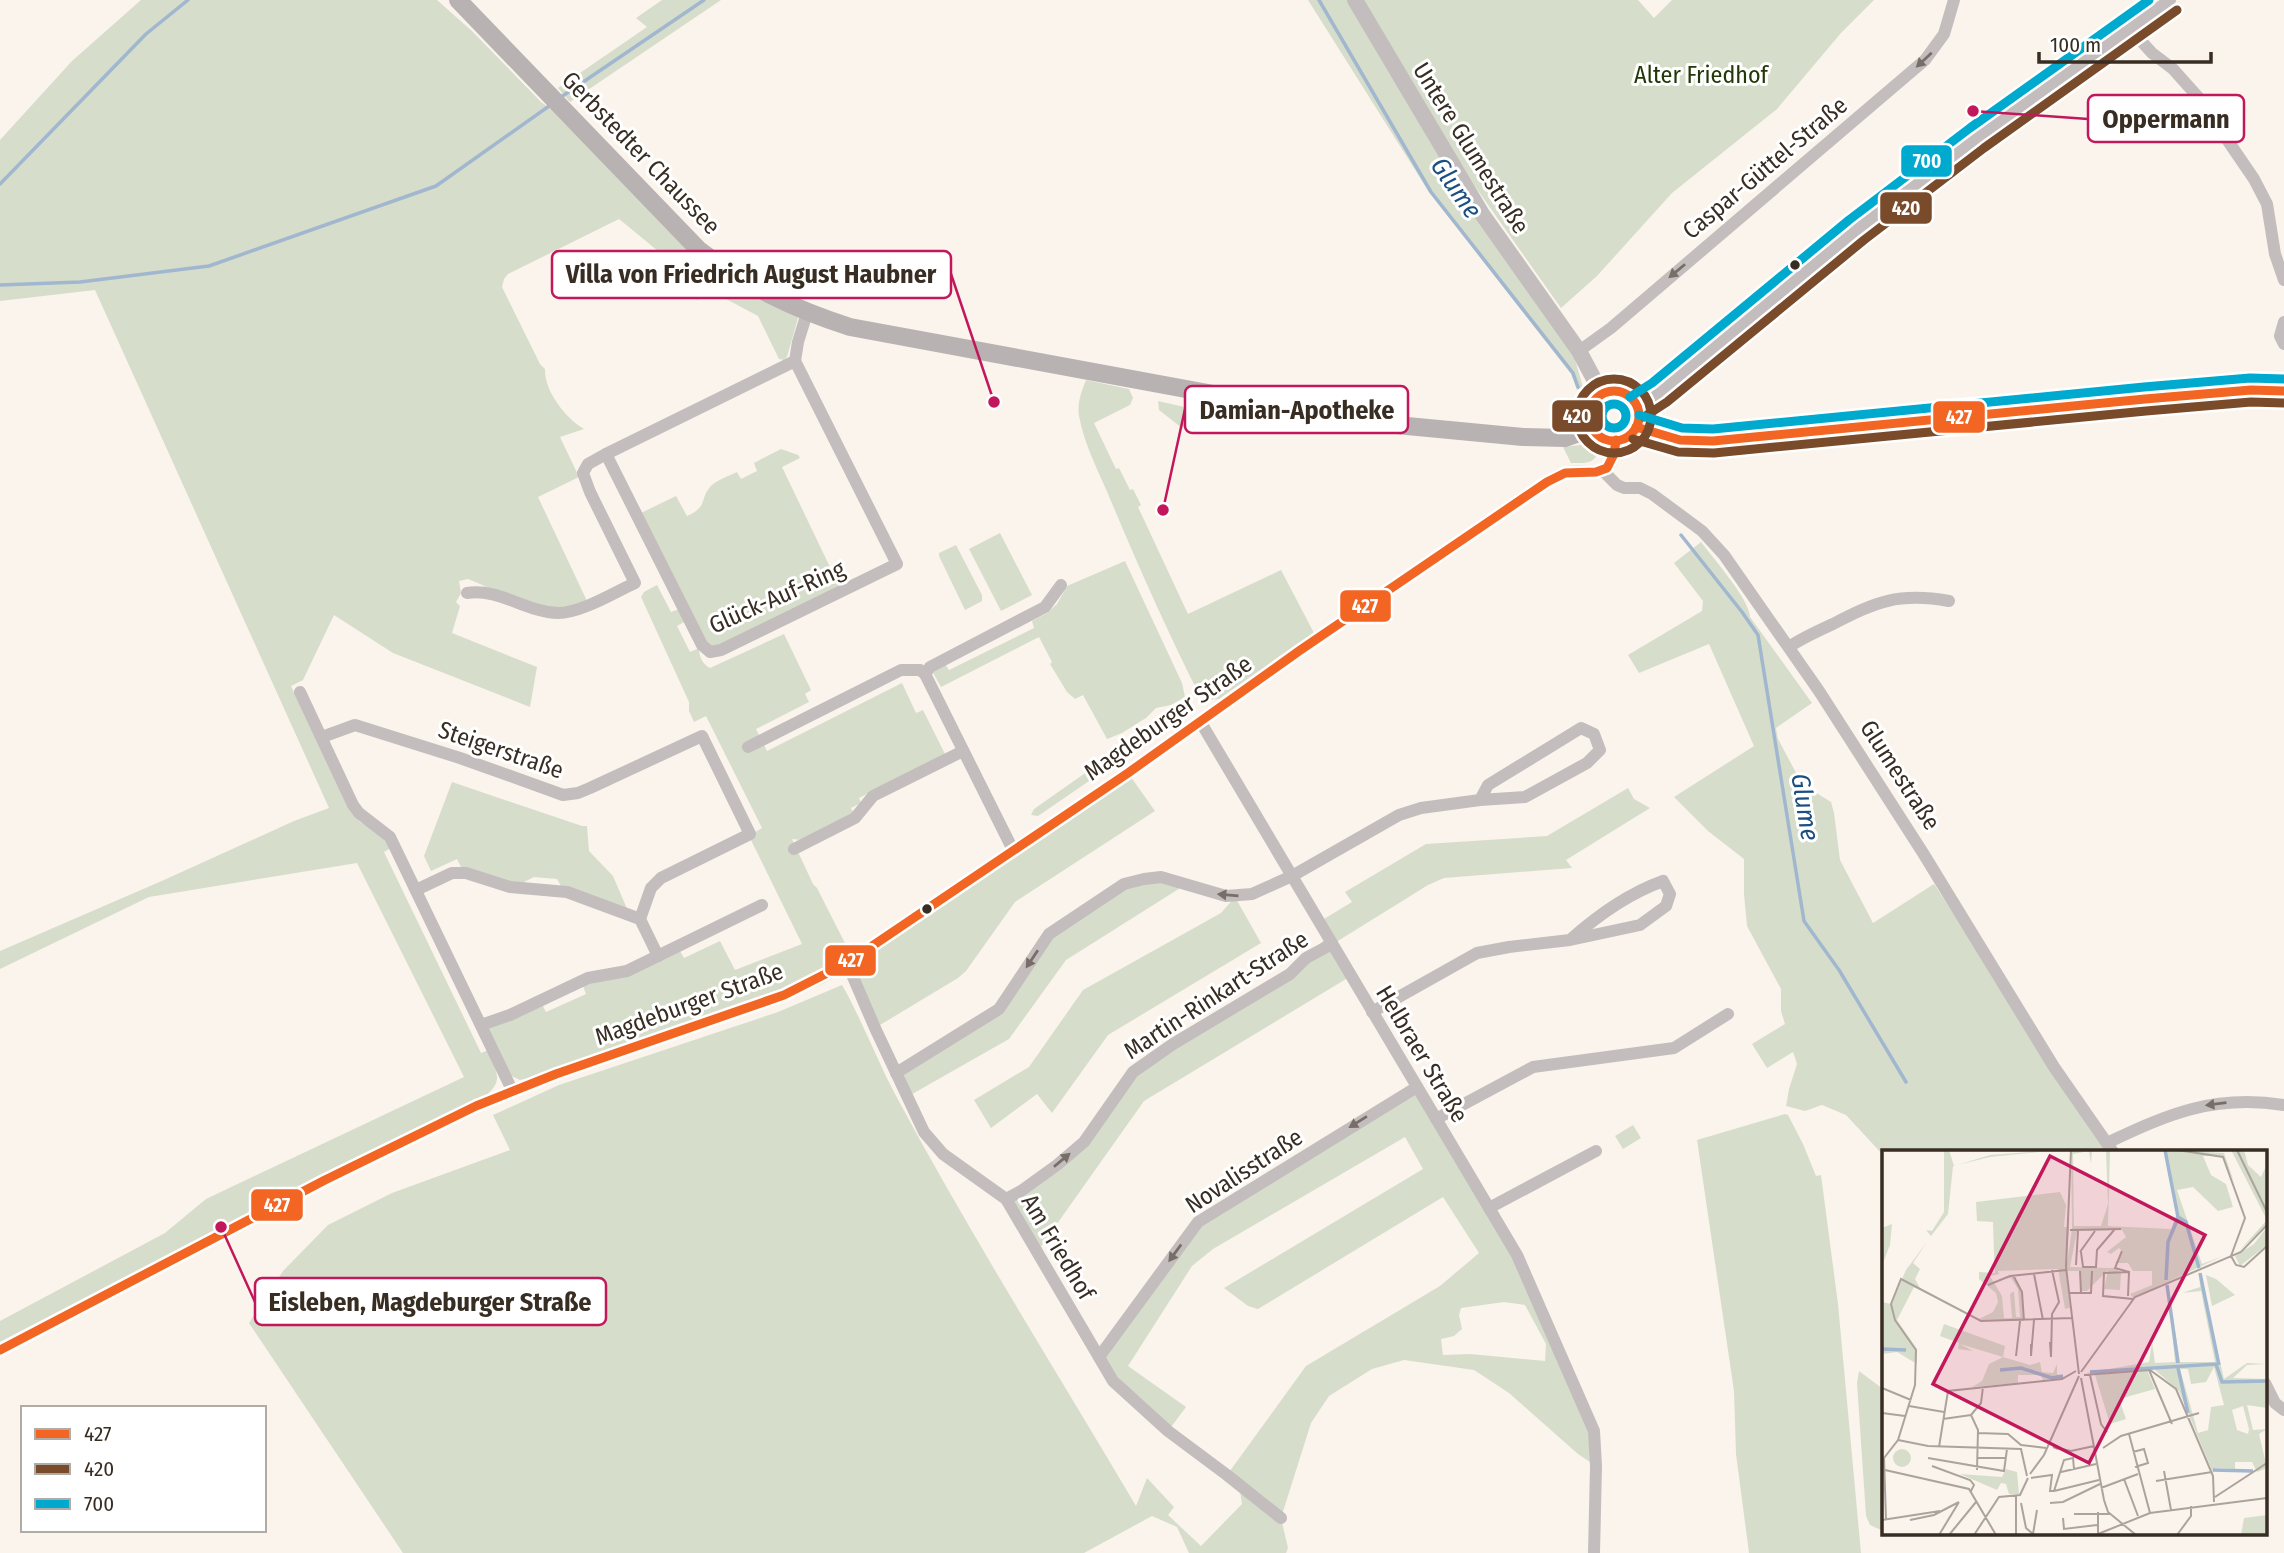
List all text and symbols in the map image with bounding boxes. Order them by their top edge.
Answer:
scale bar [2039,21,2210,65]
text: 100 m [2050,32,2101,58]
one-way arrow [1916,51,1933,67]
street label: Untere Glumestraße [1407,57,1535,239]
park label: Alter Friedhof [1634,61,1770,89]
street label: Gerbstedter Chaussee [556,66,726,240]
street label: Caspar-Güttel-Straße [1677,91,1853,245]
callout: Oppermann [2088,95,2244,142]
text: Oppermann [2102,104,2230,135]
line badge: 700 [1900,144,1953,178]
text: 700 [1913,150,1941,173]
water label: Glume [1424,151,1488,225]
line badge: 420 [1879,191,1933,225]
text: 420 [1892,197,1920,220]
callout: Villa von Friedrich August Haubner [552,251,951,298]
unlabelled marker [1788,258,1802,272]
text: Villa von Friedrich August Haubner [565,259,937,290]
one-way arrow [1668,263,1686,279]
callout: Damian-Apotheke [1185,386,1408,433]
text: Damian-Apotheke [1200,395,1394,426]
line badge: 420 [1551,399,1604,433]
line badge: 427 [1932,400,1986,434]
text: 420 [1563,405,1591,428]
text: 427 [1946,406,1972,429]
street label: Glück-Auf-Ring [705,554,850,639]
line badge: 427 [1339,589,1392,623]
text: 427 [1352,595,1378,618]
street label: Magdeburger Straße [1079,650,1257,786]
street label: Glumestraße [1854,715,1946,835]
street label: Steigerstraße [435,716,567,784]
water label: Glume [1784,771,1826,843]
one-way arrow [1217,889,1239,900]
unlabelled marker [920,902,934,916]
street label: Martin-Rinkart-Straße [1119,925,1313,1065]
line badge: 427 [824,944,877,977]
text: 427 [838,949,864,972]
one-way arrow [1026,949,1039,969]
street label: Magdeburger Straße [591,957,787,1051]
street label: Helbraer Straße [1370,981,1474,1127]
one-way arrow [2205,1098,2227,1109]
one-way arrow [1349,1116,1368,1129]
street label: Novalisstraße [1180,1123,1308,1219]
inset map [1882,1150,2266,1536]
one-way arrow [1053,1152,1071,1168]
line badge: 427 [250,1188,304,1222]
street label: Am Friedhof [1016,1189,1101,1306]
text: 427 [264,1194,290,1217]
one-way arrow [1168,1244,1182,1262]
callout: Eisleben, Magdeburger Straße [255,1278,606,1325]
text: Eisleben, Magdeburger Straße [268,1287,592,1318]
legend [21,1406,266,1532]
text: 427 [84,1421,112,1447]
text: 420 [84,1456,114,1482]
text: 700 [84,1491,114,1517]

